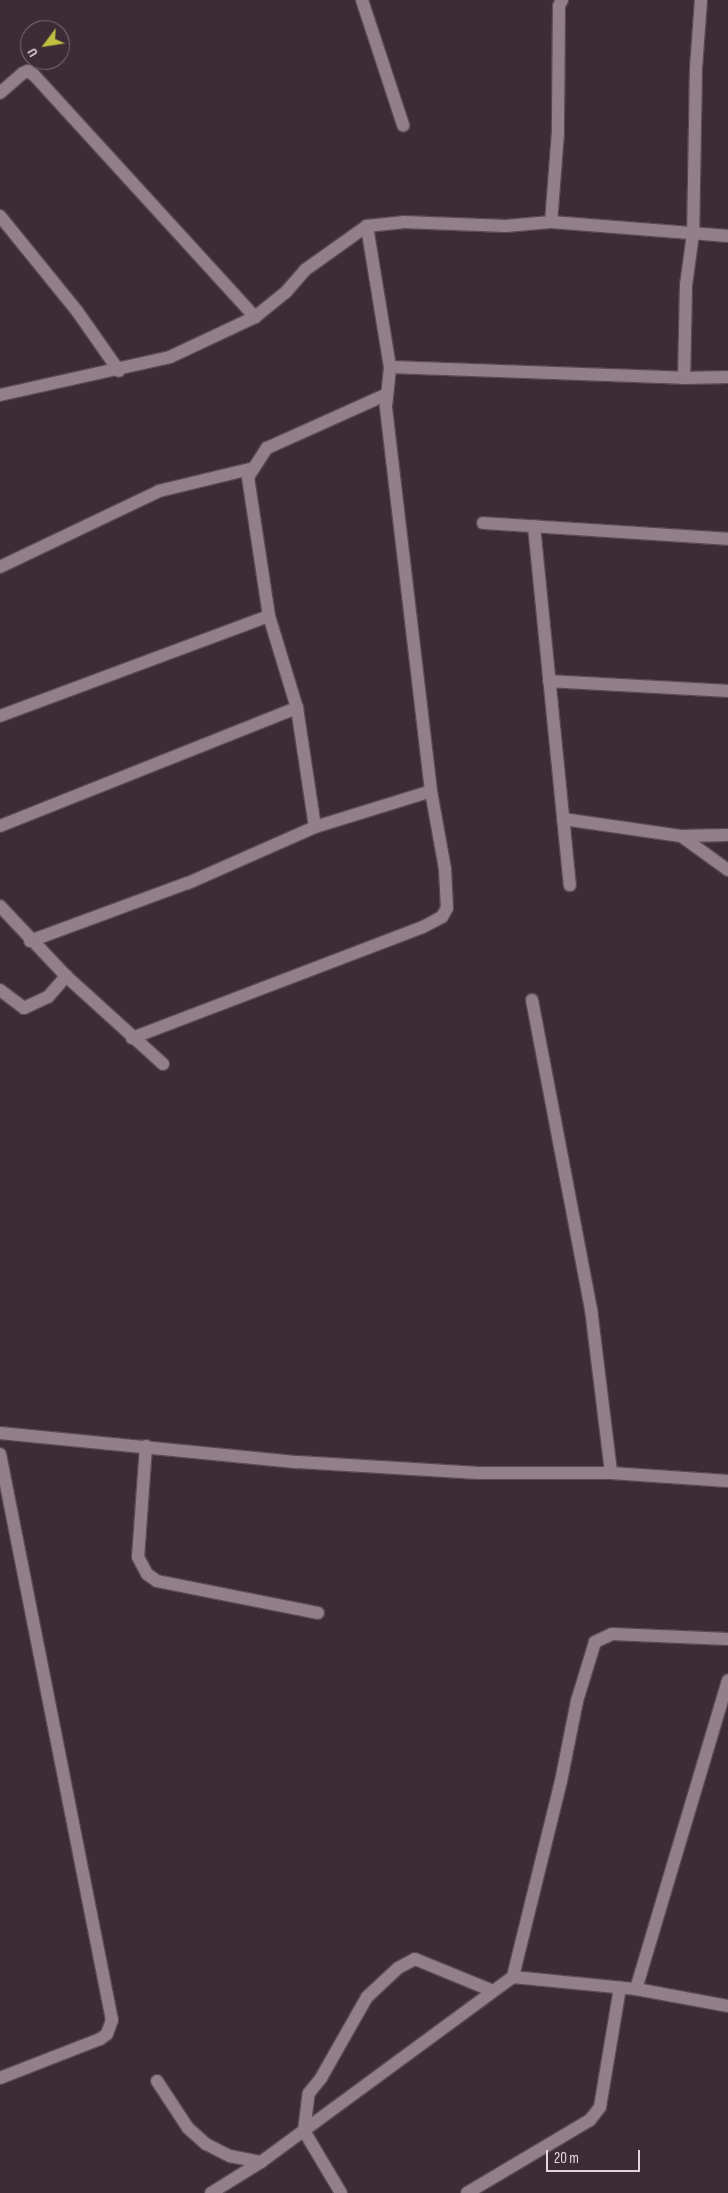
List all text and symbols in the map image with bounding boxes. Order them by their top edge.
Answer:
north arrow [20,20,70,70]
text: U [23,45,42,60]
scale bar [548,2140,642,2172]
text: 20 m [554,2149,579,2168]

